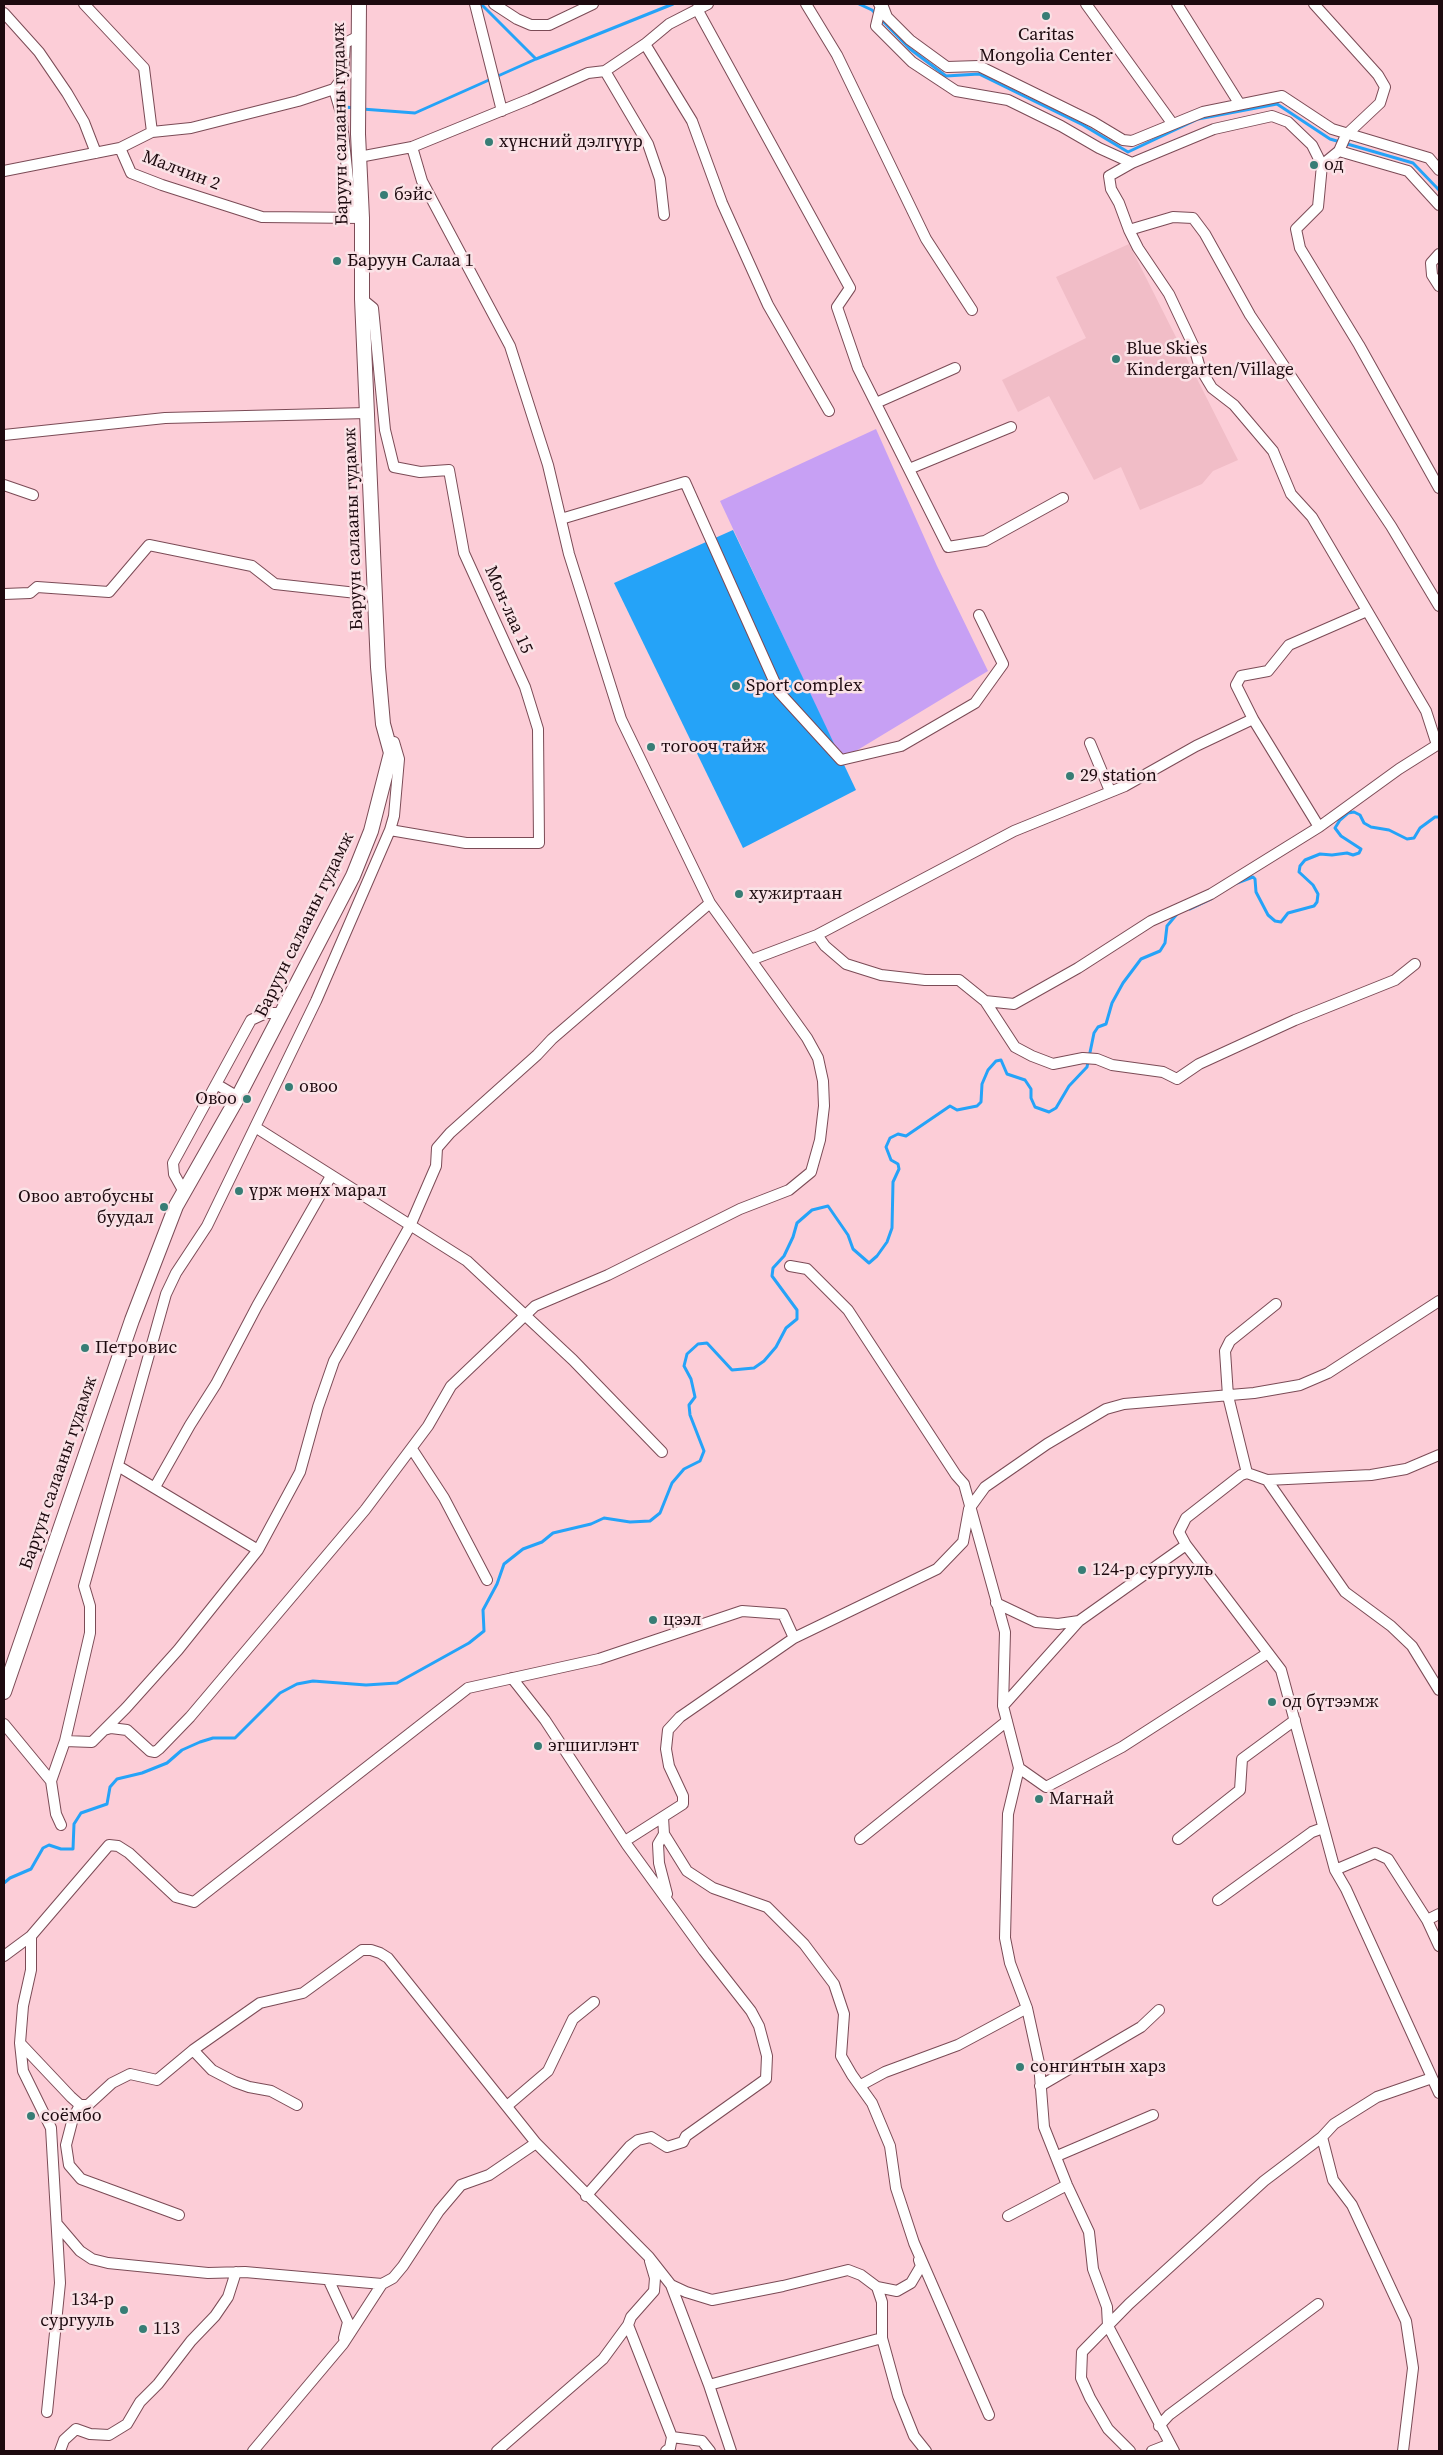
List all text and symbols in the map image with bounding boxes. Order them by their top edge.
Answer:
marker: Caritas Mongolia Center [1040,10,1052,22]
street label: Баруун салааны гудамж [328,22,354,226]
place label: Caritas Mongolia Center [979,24,1113,66]
place label: хүнсний дэлгүүр [499,131,643,153]
marker: хүнсний дэлгүүр [483,136,495,148]
street label: Малчин 2 [139,146,223,196]
place label: од [1324,154,1344,176]
marker: од [1308,159,1320,171]
place label: бэйс [394,184,433,206]
marker: бэйс [378,189,390,201]
place label: Баруун Салаа 1 [347,250,474,272]
marker: Баруун Салаа 1 [331,255,343,267]
place label: Blue Skies Kindergarten/Village [1126,338,1294,380]
marker: Blue Skies Kindergarten/Village [1110,353,1122,365]
street label: Баруун салааны гудамж [340,427,368,631]
street label: Мон-лаа 15 [479,563,537,657]
place label: Sport complex [746,675,862,697]
marker: Sport complex [730,680,742,692]
place label: тогооч тайж [661,736,766,758]
marker: тогооч тайж [645,741,657,753]
place label: 29 station [1080,765,1157,787]
marker: 29 station [1064,770,1076,782]
street label: Баруун салааны гудамж [251,829,359,1021]
place label: хужиртаан [749,883,842,905]
marker: хужиртаан [733,888,745,900]
place label: овоо [299,1076,338,1098]
marker: овоо [283,1081,295,1093]
place label: Овоо [195,1088,237,1110]
marker: Овоо [241,1093,253,1105]
place label: үрж мөнх марал [249,1180,387,1202]
marker: үрж мөнх марал [233,1185,245,1197]
place label: Овоо автобусны буудал [18,1186,154,1228]
marker: Овоо автобусны буудал [158,1201,170,1213]
place label: Петровис [95,1337,177,1359]
marker: Петровис [79,1342,91,1354]
street label: Баруун салааны гудамж [16,1374,102,1572]
place label: 124-р сургууль [1092,1559,1213,1581]
marker: 124-р сургууль [1076,1564,1088,1576]
place label: цээл [663,1609,702,1631]
marker: цээл [647,1614,659,1626]
place label: од бүтээмж [1282,1691,1379,1713]
marker: од бүтээмж [1266,1696,1278,1708]
place label: эгшиглэнт [548,1735,639,1757]
marker: эгшиглэнт [532,1740,544,1752]
place label: Магнай [1049,1788,1114,1810]
marker: Магнай [1033,1793,1045,1805]
place label: сонгинтын харз [1030,2056,1166,2078]
marker: сонгинтын харз [1014,2061,1026,2073]
place label: соёмбо [41,2105,102,2127]
marker: соёмбо [25,2110,37,2122]
place label: 134-р сургууль [40,2289,114,2332]
marker: 134-р сургууль [118,2304,130,2316]
place label: 113 [153,2318,180,2340]
marker: 113 [137,2323,149,2335]

